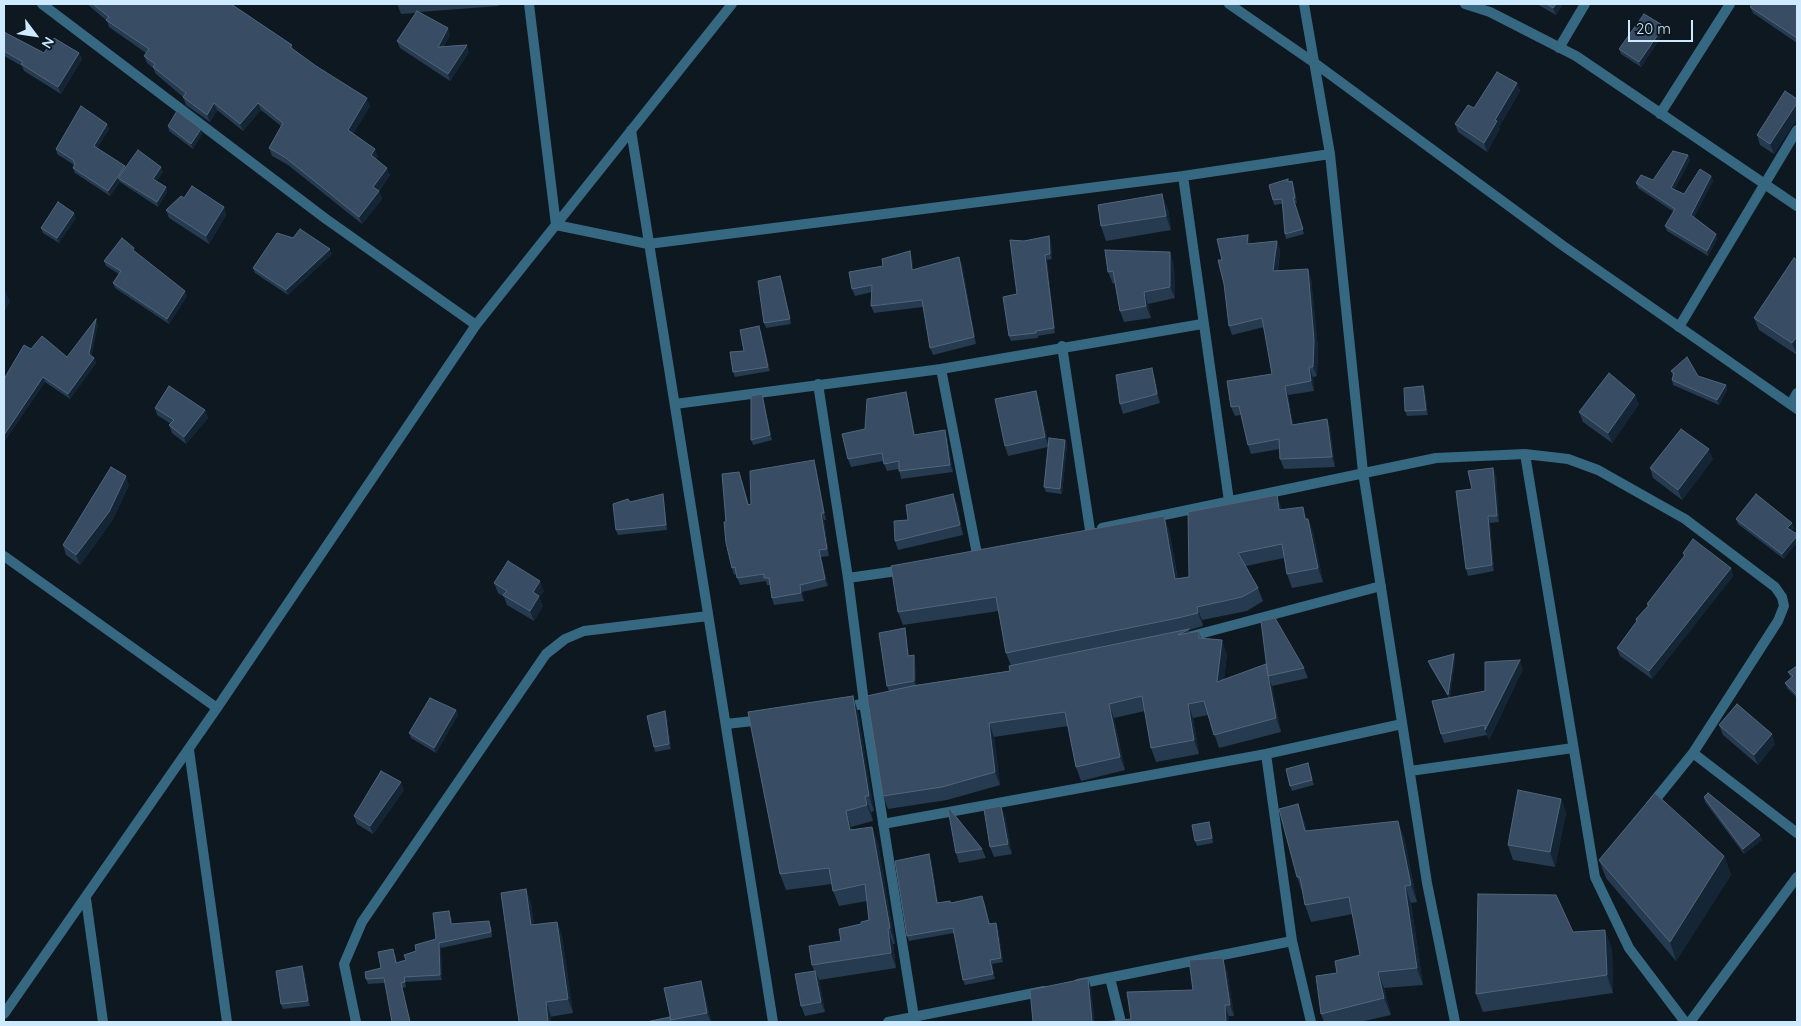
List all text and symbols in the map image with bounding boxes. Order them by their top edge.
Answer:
north arrow [10,10,60,60]
scale bar [1631,10,1696,42]
text: 20 m [1636,19,1671,38]
text: N [37,34,58,52]

